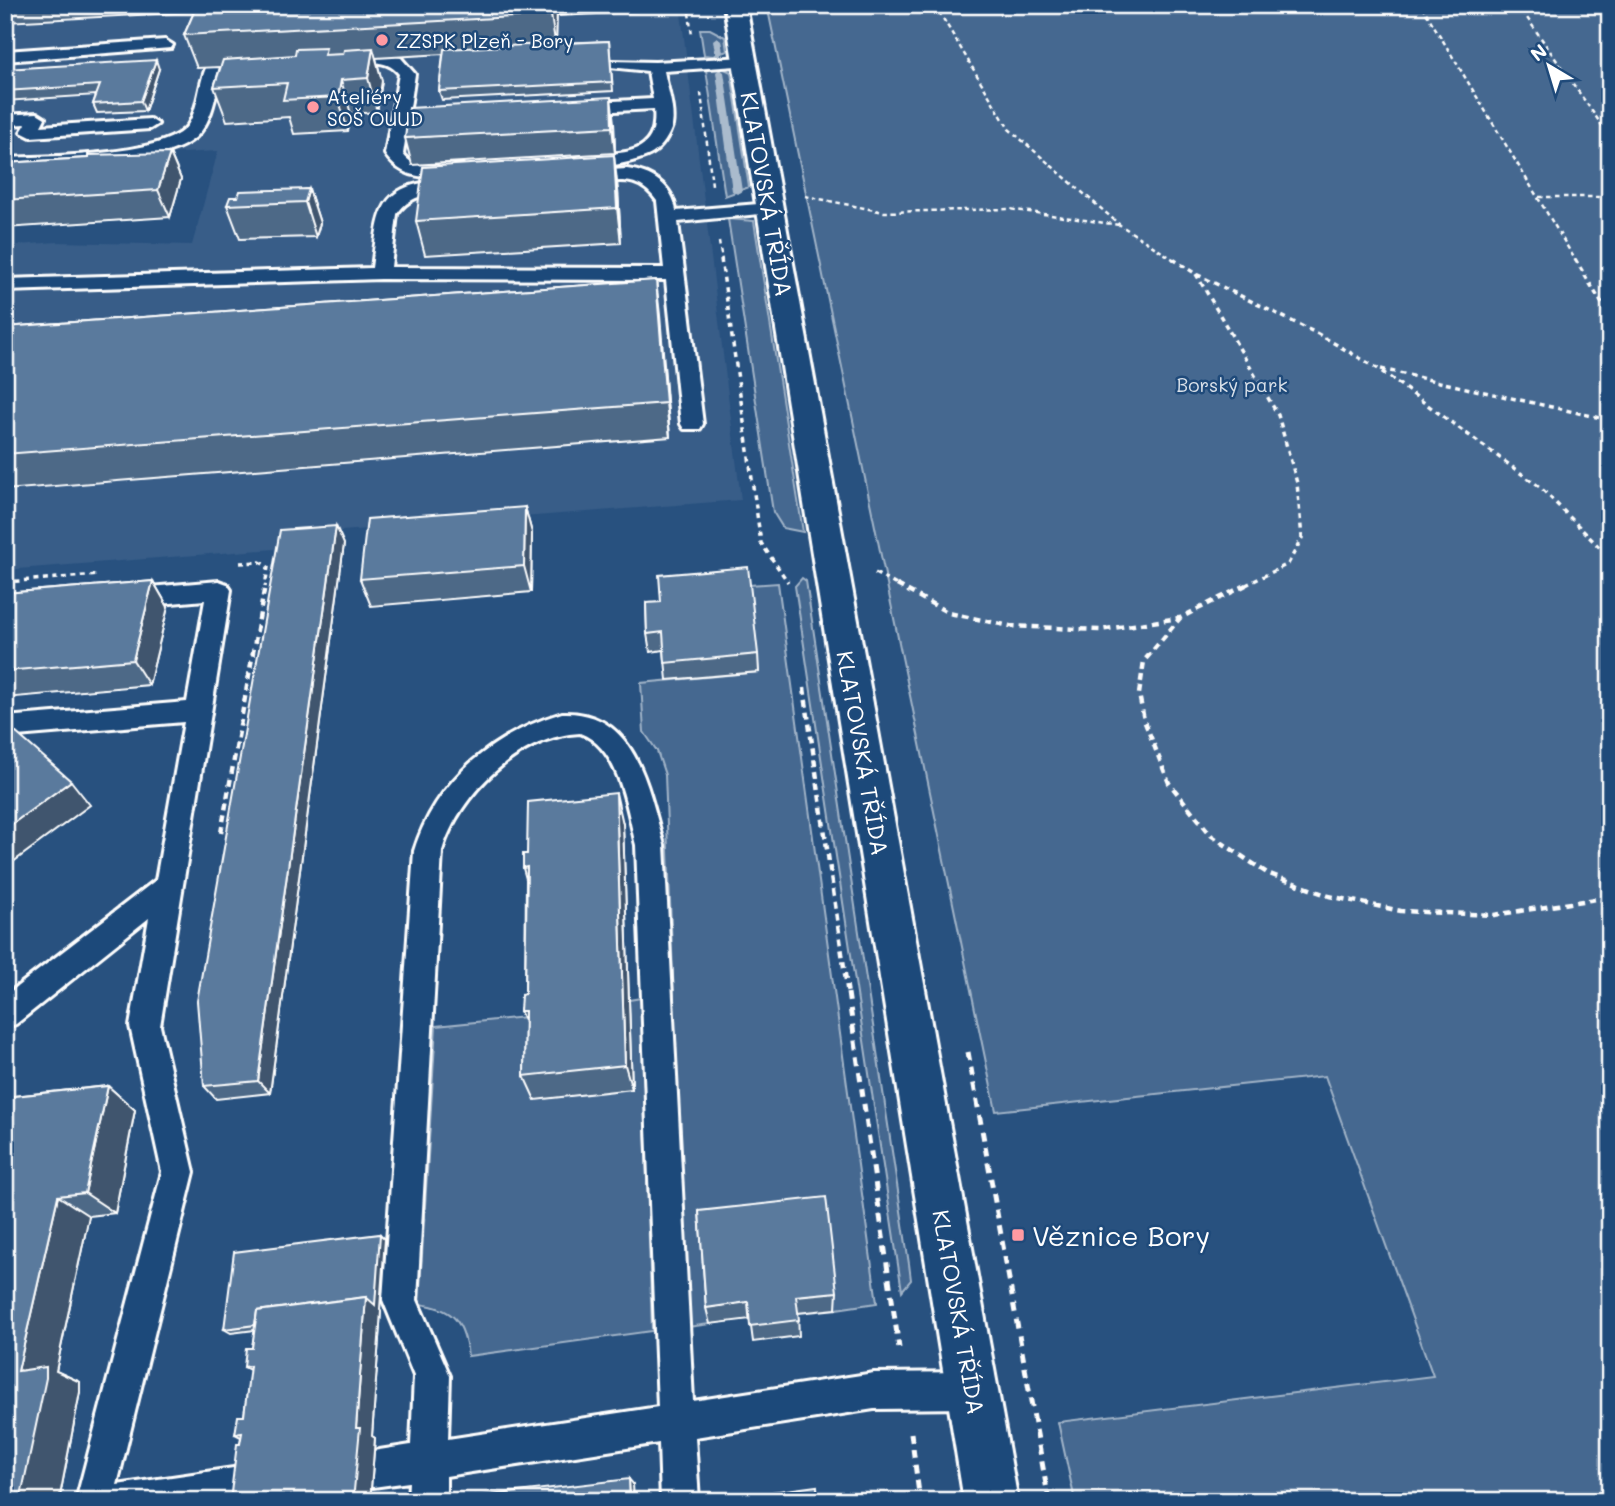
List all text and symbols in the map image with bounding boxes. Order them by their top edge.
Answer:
place label: ZZSPK Plzeň - Bory [396,28,573,53]
marker: ZZSPK Plzeň - Bory [374,32,390,48]
north arrow [1514,32,1584,102]
text: N [1525,38,1552,66]
place label: Ateliéry SOŠ OUUD [327,84,423,131]
street label: KLATOVSKÁ TŘÍDA [734,89,800,299]
marker: Ateliéry SOŠ OUUD [305,99,321,115]
park label: Borský park [1176,372,1288,397]
street label: KLATOVSKÁ TŘÍDA [830,648,896,858]
street label: KLATOVSKÁ TŘÍDA [926,1207,992,1417]
place label: Věznice Bory [1032,1217,1210,1253]
marker: Věznice Bory [1010,1227,1026,1243]

